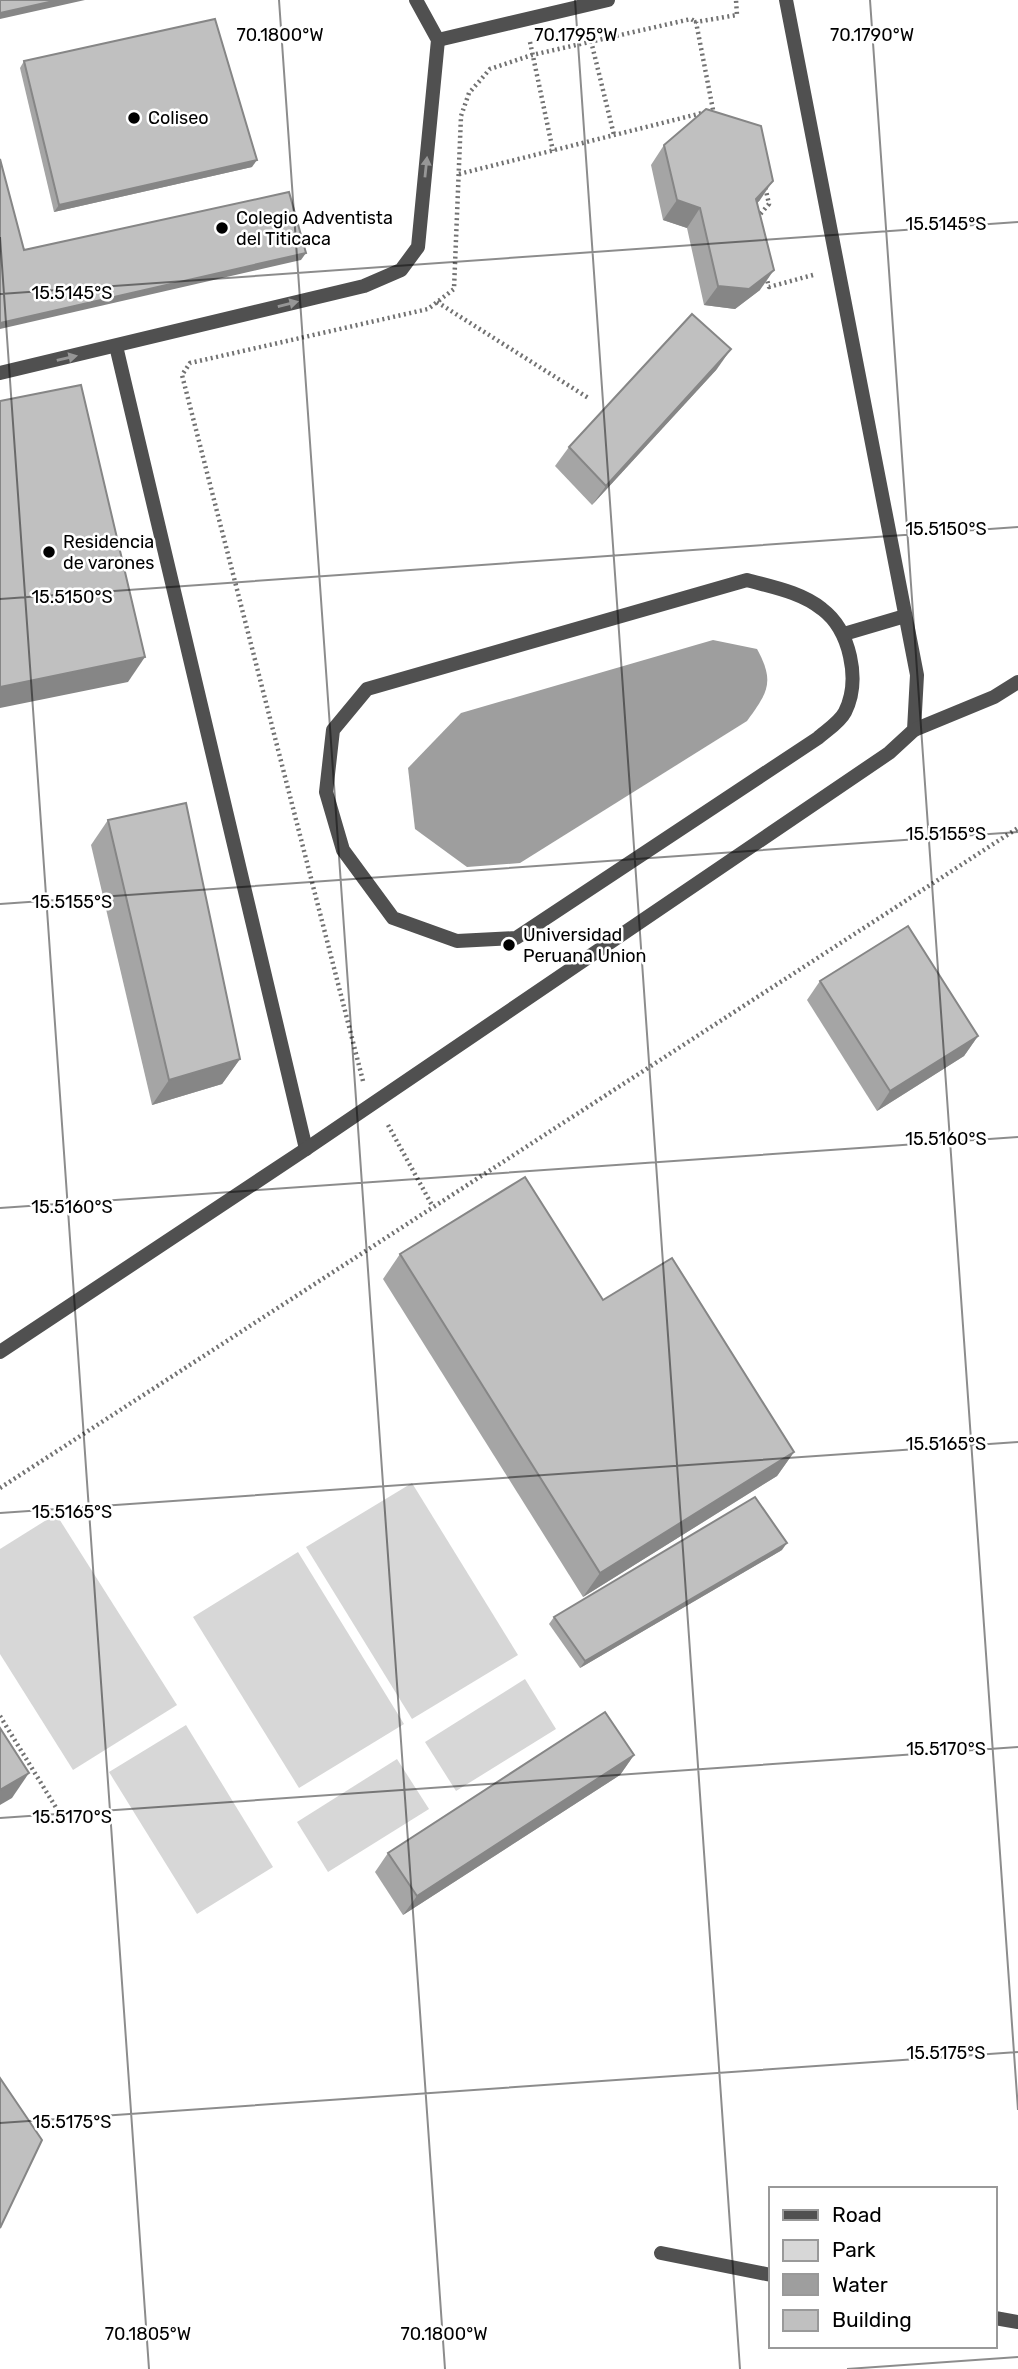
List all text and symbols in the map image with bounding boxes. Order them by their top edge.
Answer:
text: 70.1800°W [236,24,324,46]
text: 70.1795°W [534,24,618,46]
text: 70.1790°W [830,24,914,46]
place label: Coliseo [148,107,209,129]
marker: Coliseo [126,110,142,126]
one-way arrow [421,156,432,178]
place label: Colegio Adventista del Titicaca [236,207,393,250]
text: 15.5145°S [906,213,986,235]
marker: Colegio Adventista del Titicaca [214,220,230,236]
text: 15.5145°S [32,282,112,304]
one-way arrow [277,299,299,310]
one-way arrow [56,352,78,363]
text: 15.5150°S [905,518,987,540]
place label: Residencia de varones [63,531,154,574]
marker: Residencia de varones [41,544,57,560]
text: 15.5150°S [31,586,113,608]
text: 15.5155°S [906,823,986,845]
text: 15.5155°S [32,891,112,913]
place label: Universidad Peruana Union [523,924,647,967]
marker: Universidad Peruana Union [501,937,517,953]
text: 15.5160°S [905,1128,987,1150]
text: 15.5160°S [31,1196,113,1218]
text: 15.5165°S [906,1433,986,1455]
text: 15.5165°S [32,1501,112,1523]
text: 15.5170°S [906,1738,986,1760]
text: 15.5170°S [32,1806,112,1828]
text: 15.5175°S [907,2042,986,2064]
text: 15.5175°S [33,2111,112,2133]
legend [769,2187,997,2348]
text: Road [832,2202,882,2227]
text: Park [832,2237,876,2262]
text: Water [832,2272,888,2297]
text: Building [832,2307,912,2332]
text: 70.1805°W [105,2323,191,2345]
text: 70.1800°W [400,2323,488,2345]

